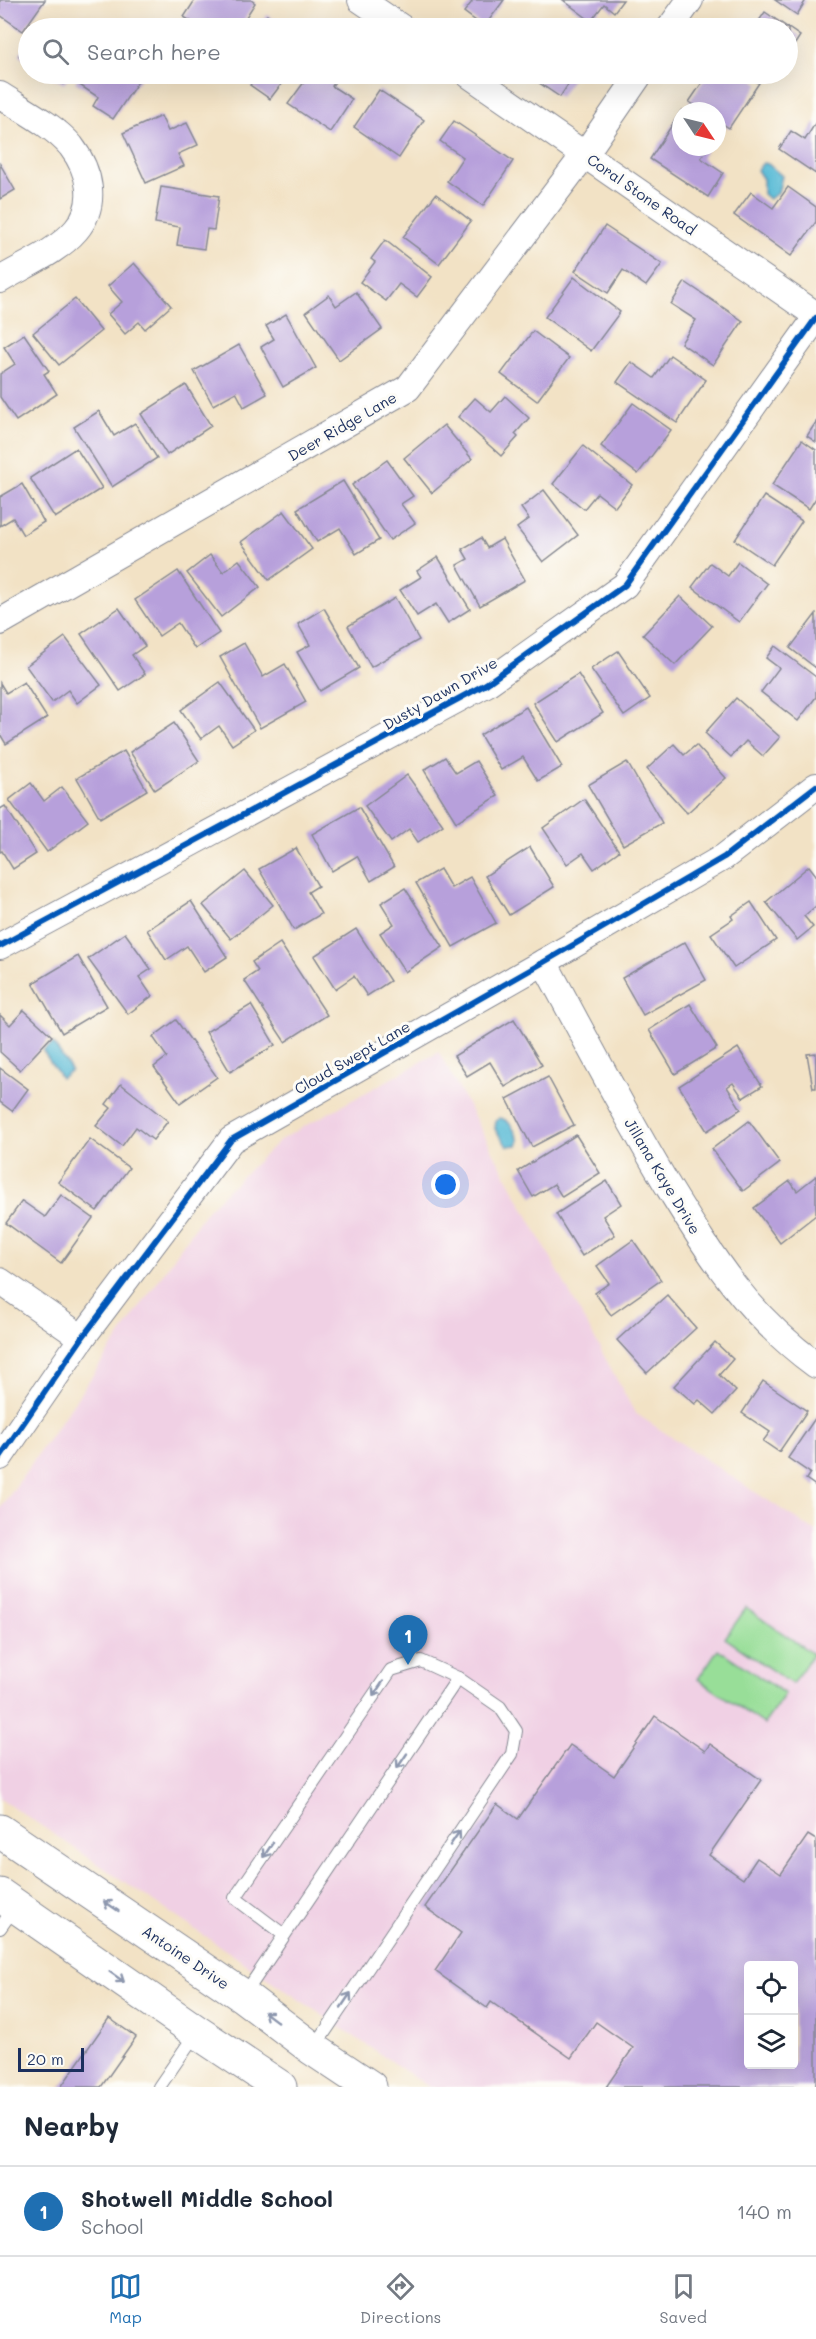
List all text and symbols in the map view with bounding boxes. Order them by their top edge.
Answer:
search box [18,18,798,84]
icon: search [39,35,72,68]
text: Search here [87,37,221,66]
north arrow [672,102,726,156]
street label: Coral Stone Road [584,149,700,239]
street label: Deer Ridge Lane [284,387,400,465]
street label: Dusty Dawn Drive [379,652,501,734]
street label: Cloud Swept Lane [290,1016,414,1098]
street label: Jillana Kaye Drive [620,1114,706,1238]
your location [431,1170,460,1199]
pin: 1 [388,1616,428,1665]
one-way arrow [372,1680,384,1697]
one-way arrow [396,1752,408,1769]
one-way arrow [449,1831,461,1847]
one-way arrow [262,1841,274,1858]
one-way arrow [103,1900,119,1912]
street label: Antoine Drive [139,1921,233,1993]
map controls [744,1961,798,2069]
button: locate [744,1961,798,2015]
one-way arrow [108,1971,124,1983]
one-way arrow [340,1992,352,2009]
one-way arrow [263,2011,279,2023]
button: layers [744,2015,798,2069]
scale bar [18,2045,84,2072]
text: 20 m [27,2048,64,2069]
text: Nearby [24,2109,119,2143]
text: Shotwell Middle School [81,2184,333,2213]
text: 1 [39,2198,48,2224]
text: 140 m [737,2198,792,2224]
text: School [81,2213,144,2239]
tab: Map [109,2270,142,2327]
tab: Directions [360,2270,441,2327]
tab: Saved [659,2270,707,2327]

